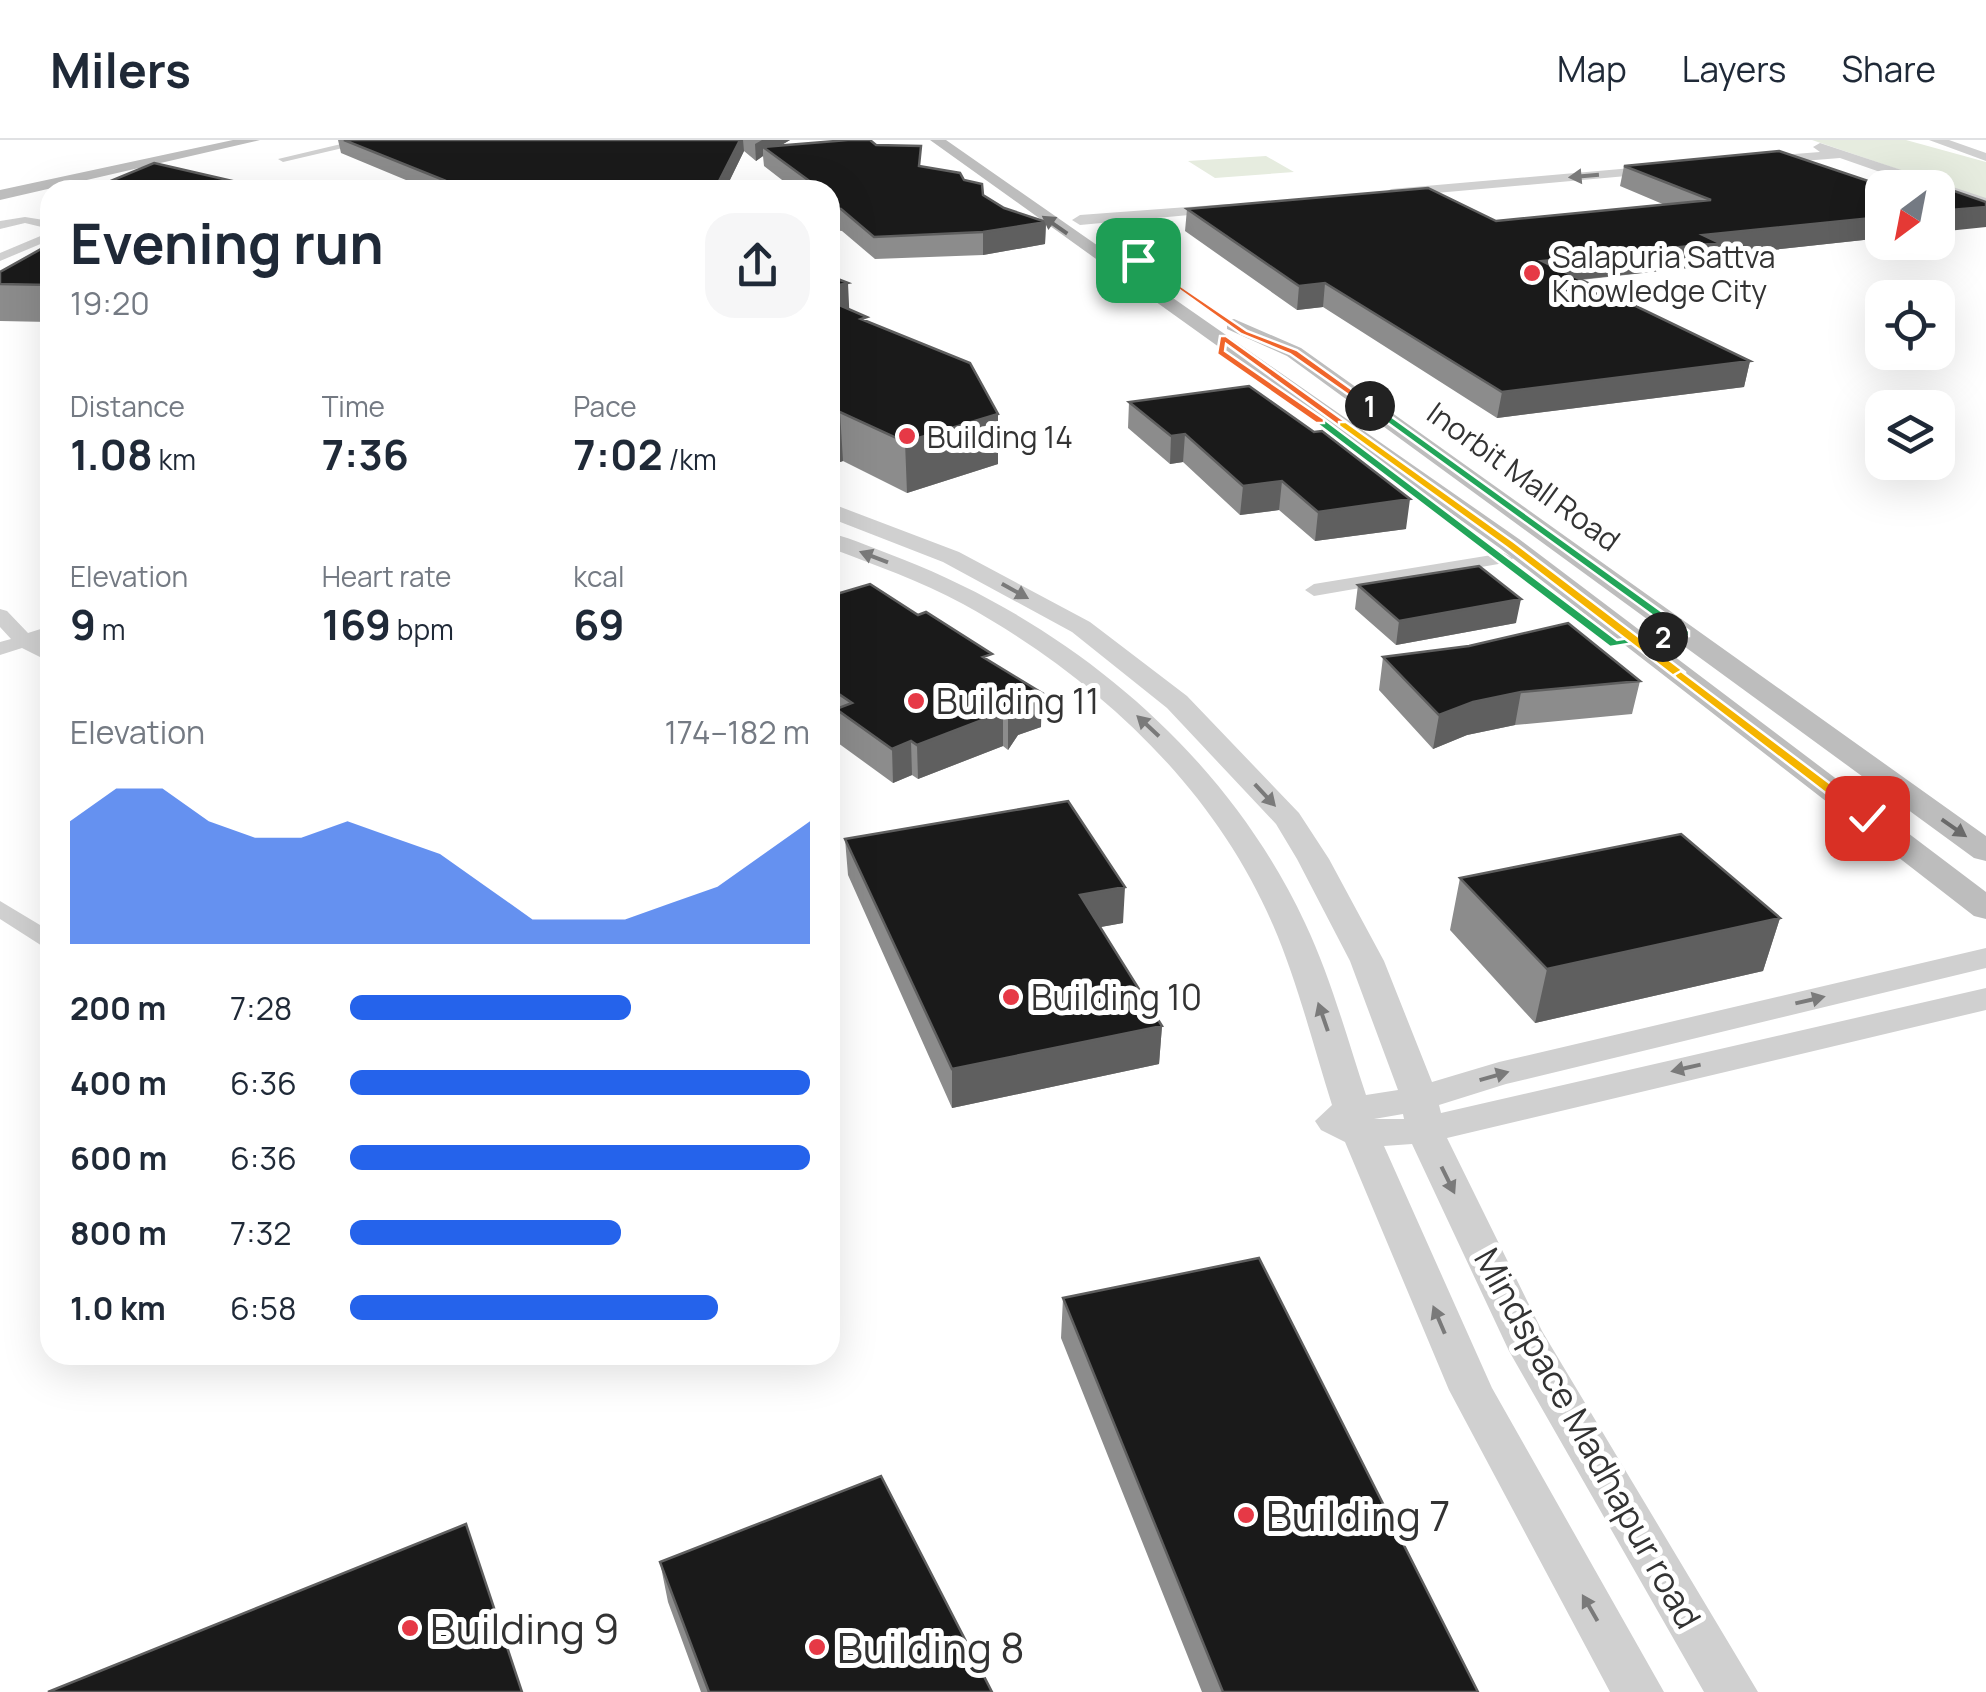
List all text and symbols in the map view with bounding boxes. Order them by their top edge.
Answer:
text: Milers [50,37,191,102]
text: Map [1557,45,1627,93]
text: Layers [1682,45,1786,93]
text: Share [1841,45,1936,93]
one-way arrow [1567,169,1599,185]
north arrow [1865,170,1955,260]
map controls [1865,170,1955,480]
text: Evening run [70,205,384,281]
button: share [705,213,810,318]
one-way arrow [1042,216,1068,235]
pin [1096,218,1181,303]
icon: arrive [1111,233,1166,288]
place label: Salapuria Sattva Knowledge City [1552,236,1775,311]
marker: Salapuria Sattva Knowledge City [1521,262,1543,284]
button: locate [1865,280,1955,370]
text: 19:20 [70,281,150,325]
pin: 1 [1345,381,1395,431]
text: Distance [70,387,185,425]
text: Time [322,387,385,425]
text: Pace [573,387,637,425]
text: 1 [1364,387,1376,425]
button: layers [1865,390,1955,480]
street label: Inorbit Mall Road [1419,392,1629,560]
place label: Building 14 [927,416,1073,457]
text: 1.08 [70,425,153,483]
text: 7:36 [322,425,409,483]
text: 7:02 [573,425,663,483]
marker: Building 14 [896,425,918,447]
text: km [153,440,196,478]
text: /km [663,440,717,478]
one-way arrow [858,548,888,564]
text: Elevation [70,557,188,595]
text: Heart rate [322,557,451,595]
text: kcal [573,557,624,595]
one-way arrow [1001,582,1029,600]
text: 9 [70,595,96,653]
text: 169 [322,595,391,653]
text: 69 [573,595,624,653]
text: m [96,610,125,648]
text: bpm [391,610,454,648]
pin: 2 [1638,612,1688,662]
text: 2 [1655,618,1671,656]
place label: Building 11 [936,677,1099,725]
marker: Building 11 [905,690,927,712]
text: Elevation [70,710,205,754]
text: 174–182 m [664,710,810,754]
one-way arrow [1136,715,1160,738]
pin [1825,776,1910,861]
one-way arrow [1253,783,1276,807]
icon: check [1840,791,1895,846]
one-way arrow [1941,818,1968,837]
place label: Building 10 [1031,973,1202,1021]
text: 200 m [70,986,166,1030]
text: 7:28 [230,986,292,1030]
marker: Building 10 [1000,986,1022,1008]
one-way arrow [1795,992,1826,1007]
one-way arrow [1314,1002,1329,1032]
text: 400 m [70,1061,167,1105]
text: 6:36 [230,1061,297,1105]
one-way arrow [1670,1061,1701,1076]
one-way arrow [1479,1068,1510,1083]
text: 600 m [70,1136,167,1180]
text: 6:36 [230,1136,297,1180]
one-way arrow [1439,1166,1456,1195]
text: 800 m [70,1211,167,1255]
text: 7:32 [230,1211,292,1255]
street label: Mindspace Madhapur road [1463,1239,1713,1637]
text: 1.0 km [70,1286,166,1330]
text: 6:58 [230,1286,296,1330]
one-way arrow [1431,1305,1447,1335]
place label: Building 7 [1266,1486,1450,1544]
marker: Building 7 [1235,1504,1257,1526]
one-way arrow [1581,1593,1598,1622]
place label: Building 9 [430,1599,619,1657]
marker: Building 9 [399,1617,421,1639]
place label: Building 8 [837,1618,1025,1676]
marker: Building 8 [806,1636,828,1658]

